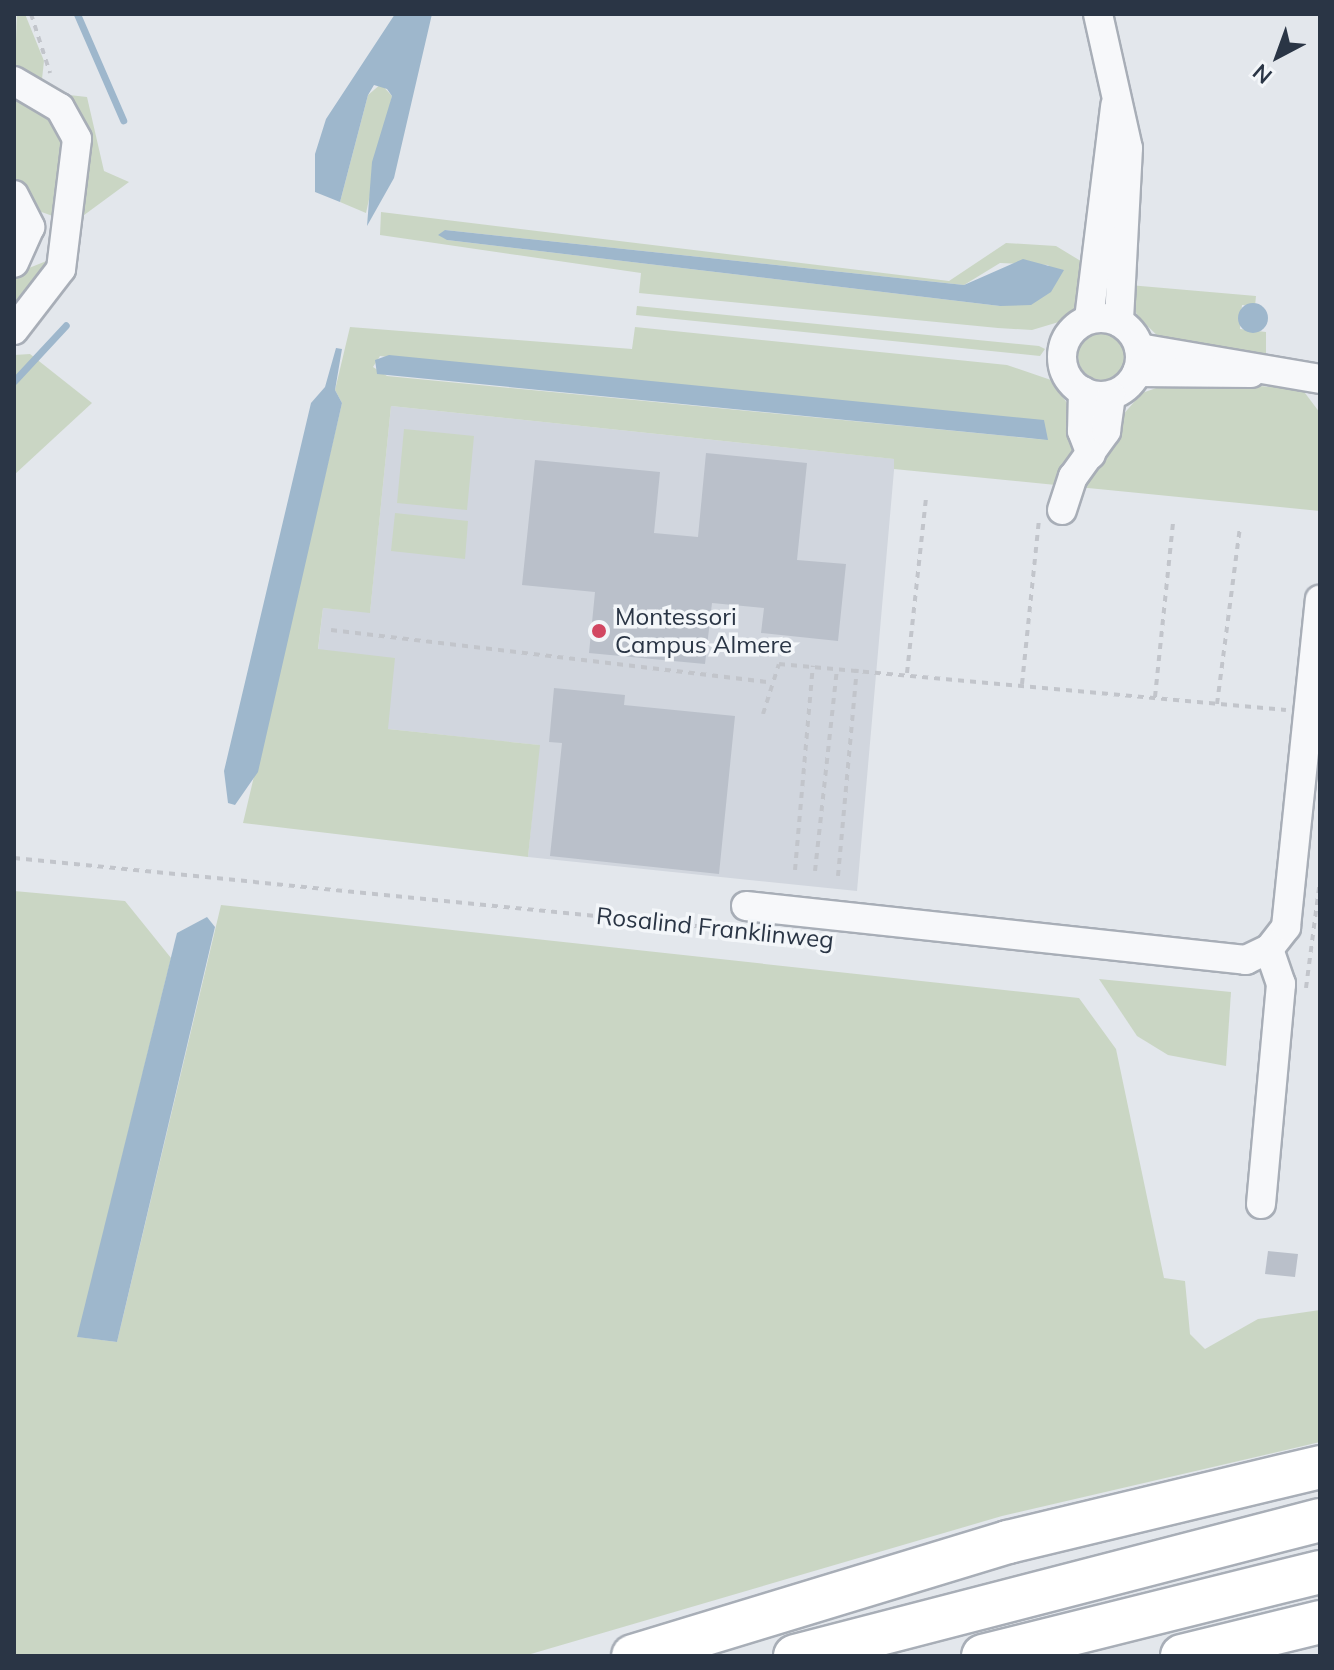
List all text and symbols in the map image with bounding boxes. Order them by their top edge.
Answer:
north arrow [1238,16,1318,96]
text: N [1247,58,1278,90]
place label: Montessori Campus Almere [615,603,792,659]
marker: Montessori Campus Almere [590,622,608,640]
street label: Rosalind Franklinweg [595,901,835,955]

